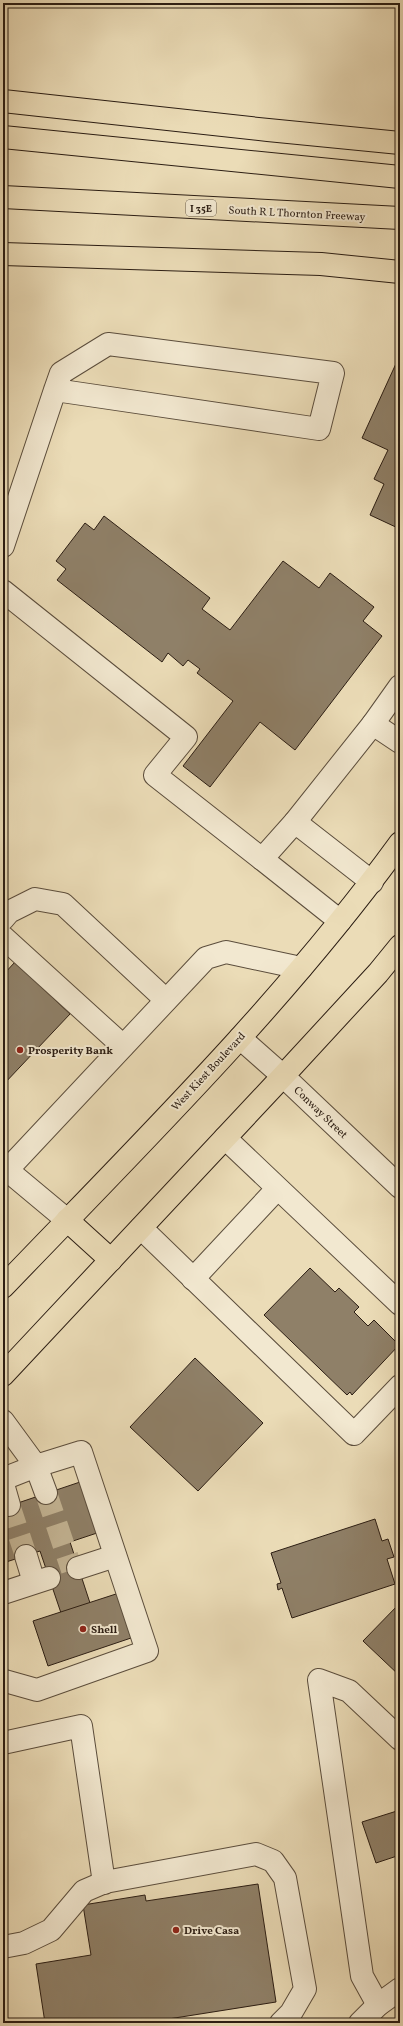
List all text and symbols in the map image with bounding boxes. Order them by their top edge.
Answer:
road number: I 35E [186,200,216,216]
street label: South R L Thornton Freeway [228,203,366,226]
street label: West Kiest Boulevard [169,1030,249,1115]
place label: Prosperity Bank [28,1044,113,1059]
marker: Prosperity Bank [15,1045,25,1055]
street label: Conway Street [290,1084,350,1143]
place label: Shell [91,1623,117,1638]
marker: Shell [78,1624,88,1634]
place label: Drive Casa [184,1924,239,1939]
marker: Drive Casa [171,1925,181,1935]

